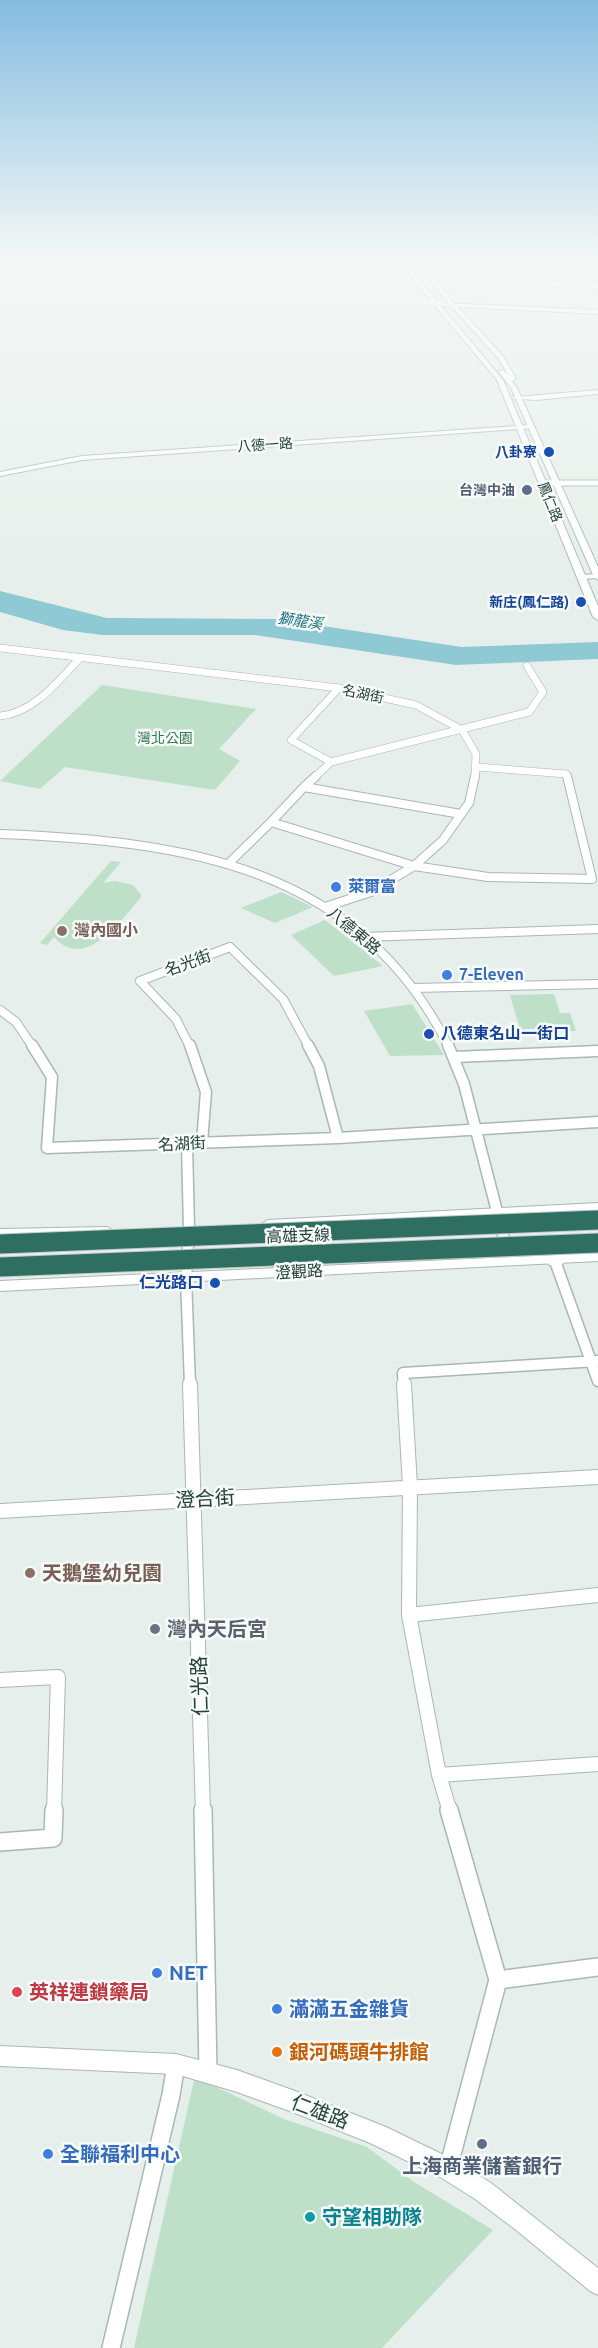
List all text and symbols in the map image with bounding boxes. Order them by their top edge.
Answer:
street label: 八德一路 [236,435,294,455]
place label: 八卦寮 [495,444,537,460]
marker: 八卦寮 [542,445,556,459]
street label: 鳳仁路 [534,479,566,525]
place label: 台灣中油 [459,482,515,498]
marker: 台灣中油 [520,483,534,497]
place label: 新庄(鳳仁路) [489,594,569,610]
marker: 新庄(鳳仁路) [574,595,588,609]
water label: 獅龍溪 [276,609,324,633]
street label: 名湖街 [341,681,385,707]
park label: 灣北公園 [137,730,193,746]
place label: 萊爾富 [348,877,396,897]
marker: 萊爾富 [329,880,343,894]
street label: 八德東路 [323,903,385,959]
place label: 灣內國小 [74,921,138,941]
marker: 灣內國小 [55,924,69,938]
street label: 名光街 [162,946,214,980]
place label: 7-Eleven [459,965,524,985]
marker: 7-Eleven [440,968,454,982]
place label: 八德東名山一街口 [441,1024,569,1044]
marker: 八德東名山一街口 [422,1027,436,1041]
street label: 名湖街 [158,1133,206,1155]
street label: 高雄支線 [266,1225,330,1247]
street label: 澄觀路 [275,1261,323,1283]
place label: 仁光路口 [139,1273,203,1293]
marker: 仁光路口 [208,1276,222,1290]
street label: 澄合街 [174,1485,236,1513]
place label: 天鵝堡幼兒園 [42,1561,162,1585]
marker: 天鵝堡幼兒園 [23,1566,37,1580]
place label: 灣內天后宮 [167,1617,267,1641]
marker: 灣內天后宮 [148,1622,162,1636]
street label: 仁光路 [187,1656,213,1716]
place label: NET [169,1961,208,1985]
marker: NET [150,1966,164,1980]
place label: 英祥連鎖藥局 [29,1980,149,2004]
marker: 英祥連鎖藥局 [10,1985,24,1999]
place label: 滿滿五金雜貨 [289,1997,409,2021]
marker: 滿滿五金雜貨 [270,2002,284,2016]
place label: 銀河碼頭牛排館 [289,2040,429,2064]
marker: 銀河碼頭牛排館 [270,2045,284,2059]
street label: 仁雄路 [288,2090,352,2134]
marker: 上海商業儲蓄銀行 [475,2137,489,2151]
place label: 全聯福利中心 [60,2142,180,2166]
marker: 全聯福利中心 [41,2147,55,2161]
place label: 上海商業儲蓄銀行 [402,2154,562,2178]
place label: 守望相助隊 [322,2205,422,2229]
marker: 守望相助隊 [303,2210,317,2224]

